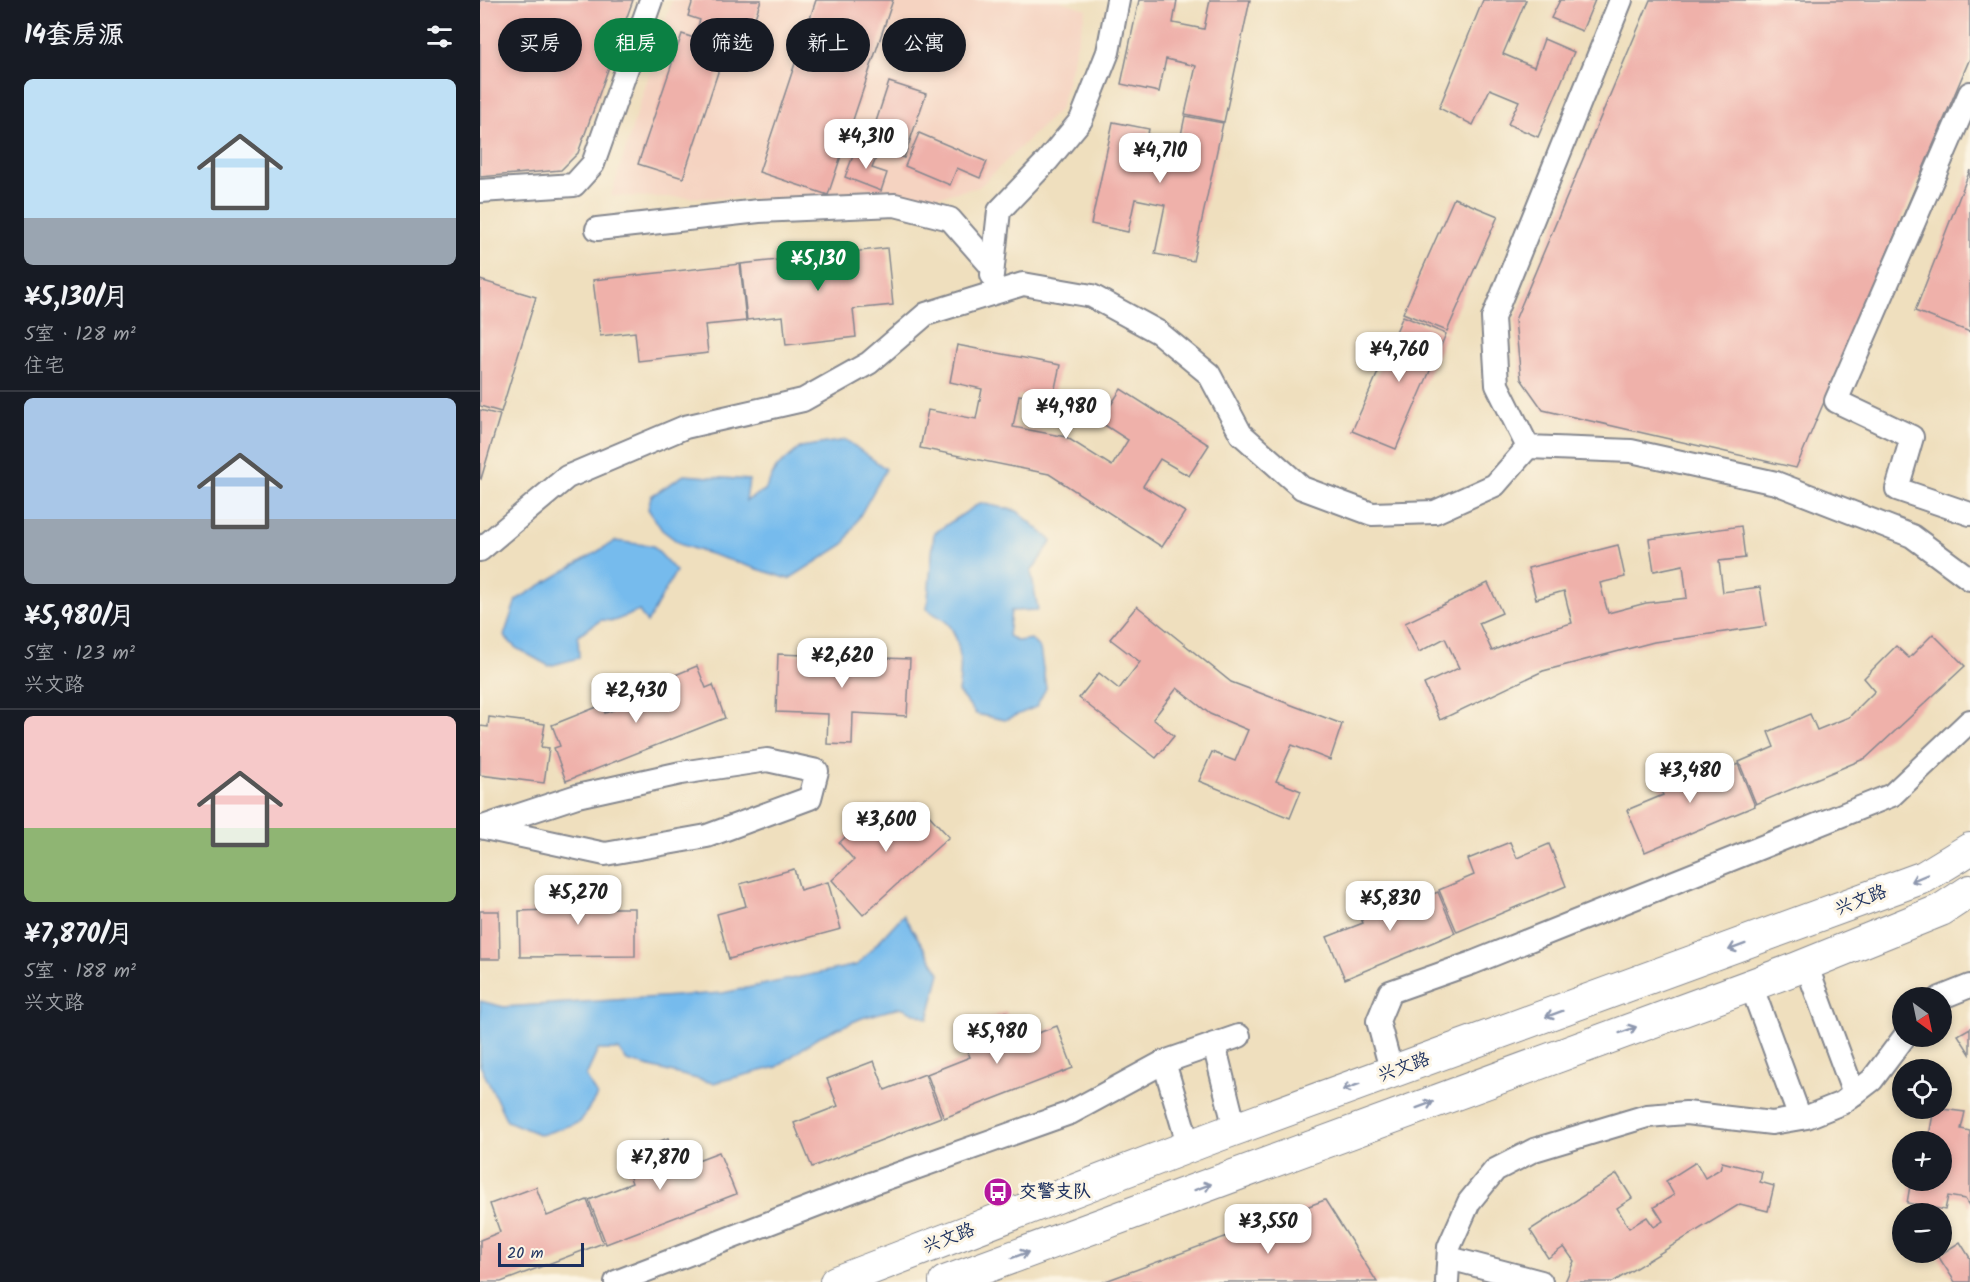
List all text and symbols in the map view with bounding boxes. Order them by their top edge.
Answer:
text: 14套房源 [24,15,124,57]
chip: 买房 [498,18,582,72]
chip: 租房 [594,18,678,72]
chip: 筛选 [690,18,774,72]
chip: 新上 [786,18,870,72]
chip: 公寓 [882,18,966,72]
icon: filters [423,20,456,53]
icon: home [186,118,294,226]
pin: ¥4,310 [817,119,915,170]
text: ¥4,310 [838,122,894,154]
pin: ¥4,710 [1111,133,1209,184]
text: ¥4,710 [1133,136,1187,168]
pin: ¥5,130 [769,241,867,292]
text: ¥5,130 [791,244,845,276]
text: ¥5,130/月 [24,277,129,319]
text: 5室 · 128 m² [24,319,136,351]
pin: ¥4,760 [1350,332,1448,383]
text: ¥4,760 [1370,335,1428,367]
text: 住宅 [24,351,64,383]
pin: ¥4,980 [1017,389,1115,440]
text: ¥4,980 [1036,392,1096,424]
icon: home [186,437,294,545]
text: ¥5,980/月 [24,596,135,638]
text: 5室 · 123 m² [24,638,135,670]
pin: ¥2,620 [793,638,891,689]
text: ¥2,620 [811,641,873,673]
text: 兴文路 [24,670,84,702]
pin: ¥2,430 [587,673,685,724]
text: ¥2,430 [605,676,667,708]
pin: ¥3,480 [1641,753,1739,804]
icon: home [186,755,294,863]
text: ¥3,480 [1659,756,1721,788]
pin: ¥3,600 [837,802,935,853]
text: ¥3,600 [856,805,916,837]
one-way arrow [1910,873,1929,884]
pin: ¥5,270 [529,875,627,926]
text: ¥5,270 [548,878,608,910]
street label: 兴文路 [1831,878,1891,924]
pin: ¥5,830 [1341,881,1439,932]
text: ¥5,830 [1360,884,1420,916]
text: ¥7,870/月 [24,914,133,956]
one-way arrow [1728,942,1747,953]
text: 5室 · 188 m² [24,956,136,988]
north arrow [1892,987,1952,1047]
map controls [1892,987,1952,1263]
text: 兴文路 [24,988,84,1020]
one-way arrow [1545,1009,1563,1020]
pin: ¥5,980 [948,1014,1046,1065]
text: ¥5,980 [967,1017,1027,1049]
one-way arrow [1618,1024,1637,1035]
street label: 兴文路 [1374,1045,1434,1091]
button: locate [1892,1059,1952,1119]
one-way arrow [1342,1083,1360,1094]
one-way arrow [1415,1099,1434,1110]
button: + [1892,1131,1952,1191]
pin: ¥7,870 [611,1140,709,1191]
text: ¥7,870 [631,1143,689,1175]
bus stop icon: 交警支队 [982,1176,1014,1208]
place label: 交警支队 [1019,1178,1091,1207]
one-way arrow [1193,1181,1212,1192]
button: − [1892,1203,1952,1263]
pin: ¥3,550 [1219,1204,1317,1255]
text: ¥3,550 [1239,1207,1297,1239]
street label: 兴文路 [919,1216,979,1262]
scale bar [498,1240,584,1268]
text: 20 m [507,1241,543,1266]
one-way arrow [1010,1248,1029,1259]

